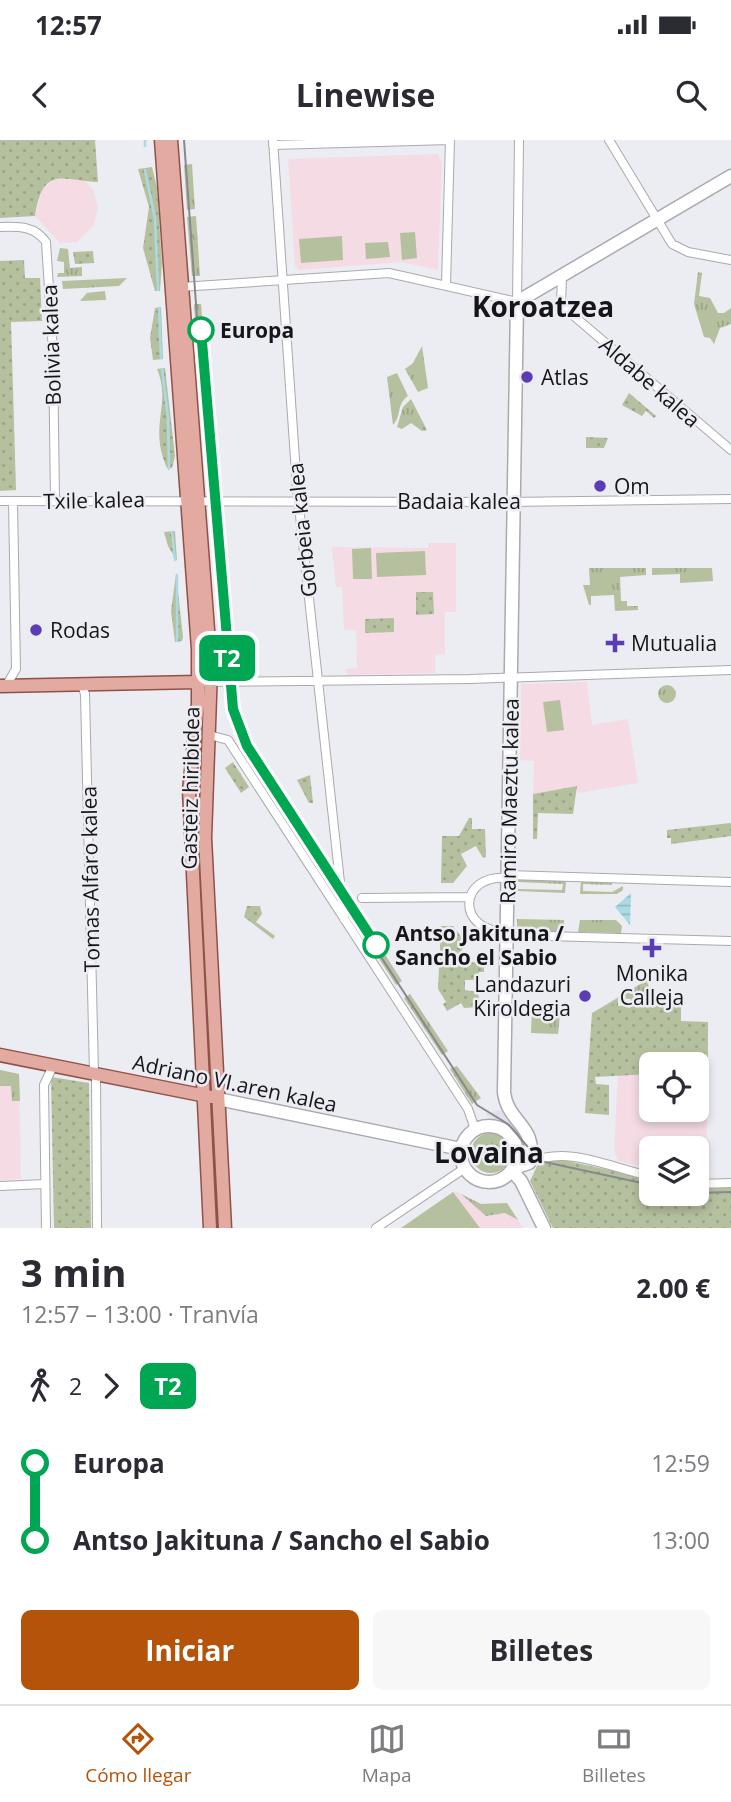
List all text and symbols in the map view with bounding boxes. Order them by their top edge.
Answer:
text: 12:57 [35,7,102,43]
text: Linewise [296,73,435,116]
icon: back [21,76,59,114]
icon: search [672,76,710,114]
street label: Bolivia kalea [35,284,67,406]
district label: Koroatzea [472,287,614,325]
place label: Europa [220,316,294,344]
marker: Europa [188,317,214,343]
street label: Aldabe kalea [594,331,706,433]
place label: Atlas [541,363,589,391]
marker: Atlas [519,369,535,385]
street label: Gorbeia kalea [281,461,323,599]
place label: Om [614,472,650,500]
marker: Om [592,478,608,494]
street label: Txile kalea [43,485,145,515]
street label: Badaia kalea [397,487,521,515]
place label: Rodas [50,616,110,644]
marker: Rodas [28,622,44,638]
place label: Mutualia [631,629,717,657]
marker: Mutualia [605,633,625,653]
line badge: T2 [196,635,258,681]
text: T2 [213,641,241,674]
street label: Ramiro Maeztu kalea [493,698,525,904]
street label: Gasteiz hiribidea [175,706,205,870]
street label: Tomas Alfaro kalea [74,786,106,972]
place label: Antso Jakituna / Sancho el Sabio [395,919,564,971]
marker: Antso Jakituna / Sancho el Sabio [363,932,389,958]
marker: Monika Calleja [642,938,662,958]
place label: Monika Calleja [616,959,688,1011]
place label: Landazuri Kiroldegia [473,970,571,1022]
marker: Landazuri Kiroldegia [577,988,593,1004]
street label: Adriano VI.aren kalea [130,1048,340,1118]
map controls [639,1052,709,1206]
button: locate [639,1052,709,1122]
district label: Lovaina [434,1133,544,1171]
button: layers [639,1136,709,1206]
text: 3 min [21,1246,126,1298]
text: 2.00 € [636,1270,710,1306]
text: 12:57 – 13:00 · Tranvía [21,1298,259,1330]
icon: walk [21,1367,59,1405]
icon: forward [92,1367,130,1405]
text: T2 [154,1369,182,1402]
text: 2 [69,1370,82,1402]
text: Europa [73,1445,165,1481]
text: 12:59 [651,1447,710,1479]
text: Antso Jakituna / Sancho el Sabio [73,1522,490,1558]
text: 13:00 [651,1524,710,1556]
button: Iniciar [21,1610,359,1690]
button: Billetes [373,1610,710,1690]
tab: Cómo llegar [85,1720,191,1788]
tab: Mapa [362,1720,412,1788]
tab: Billetes [582,1720,646,1788]

